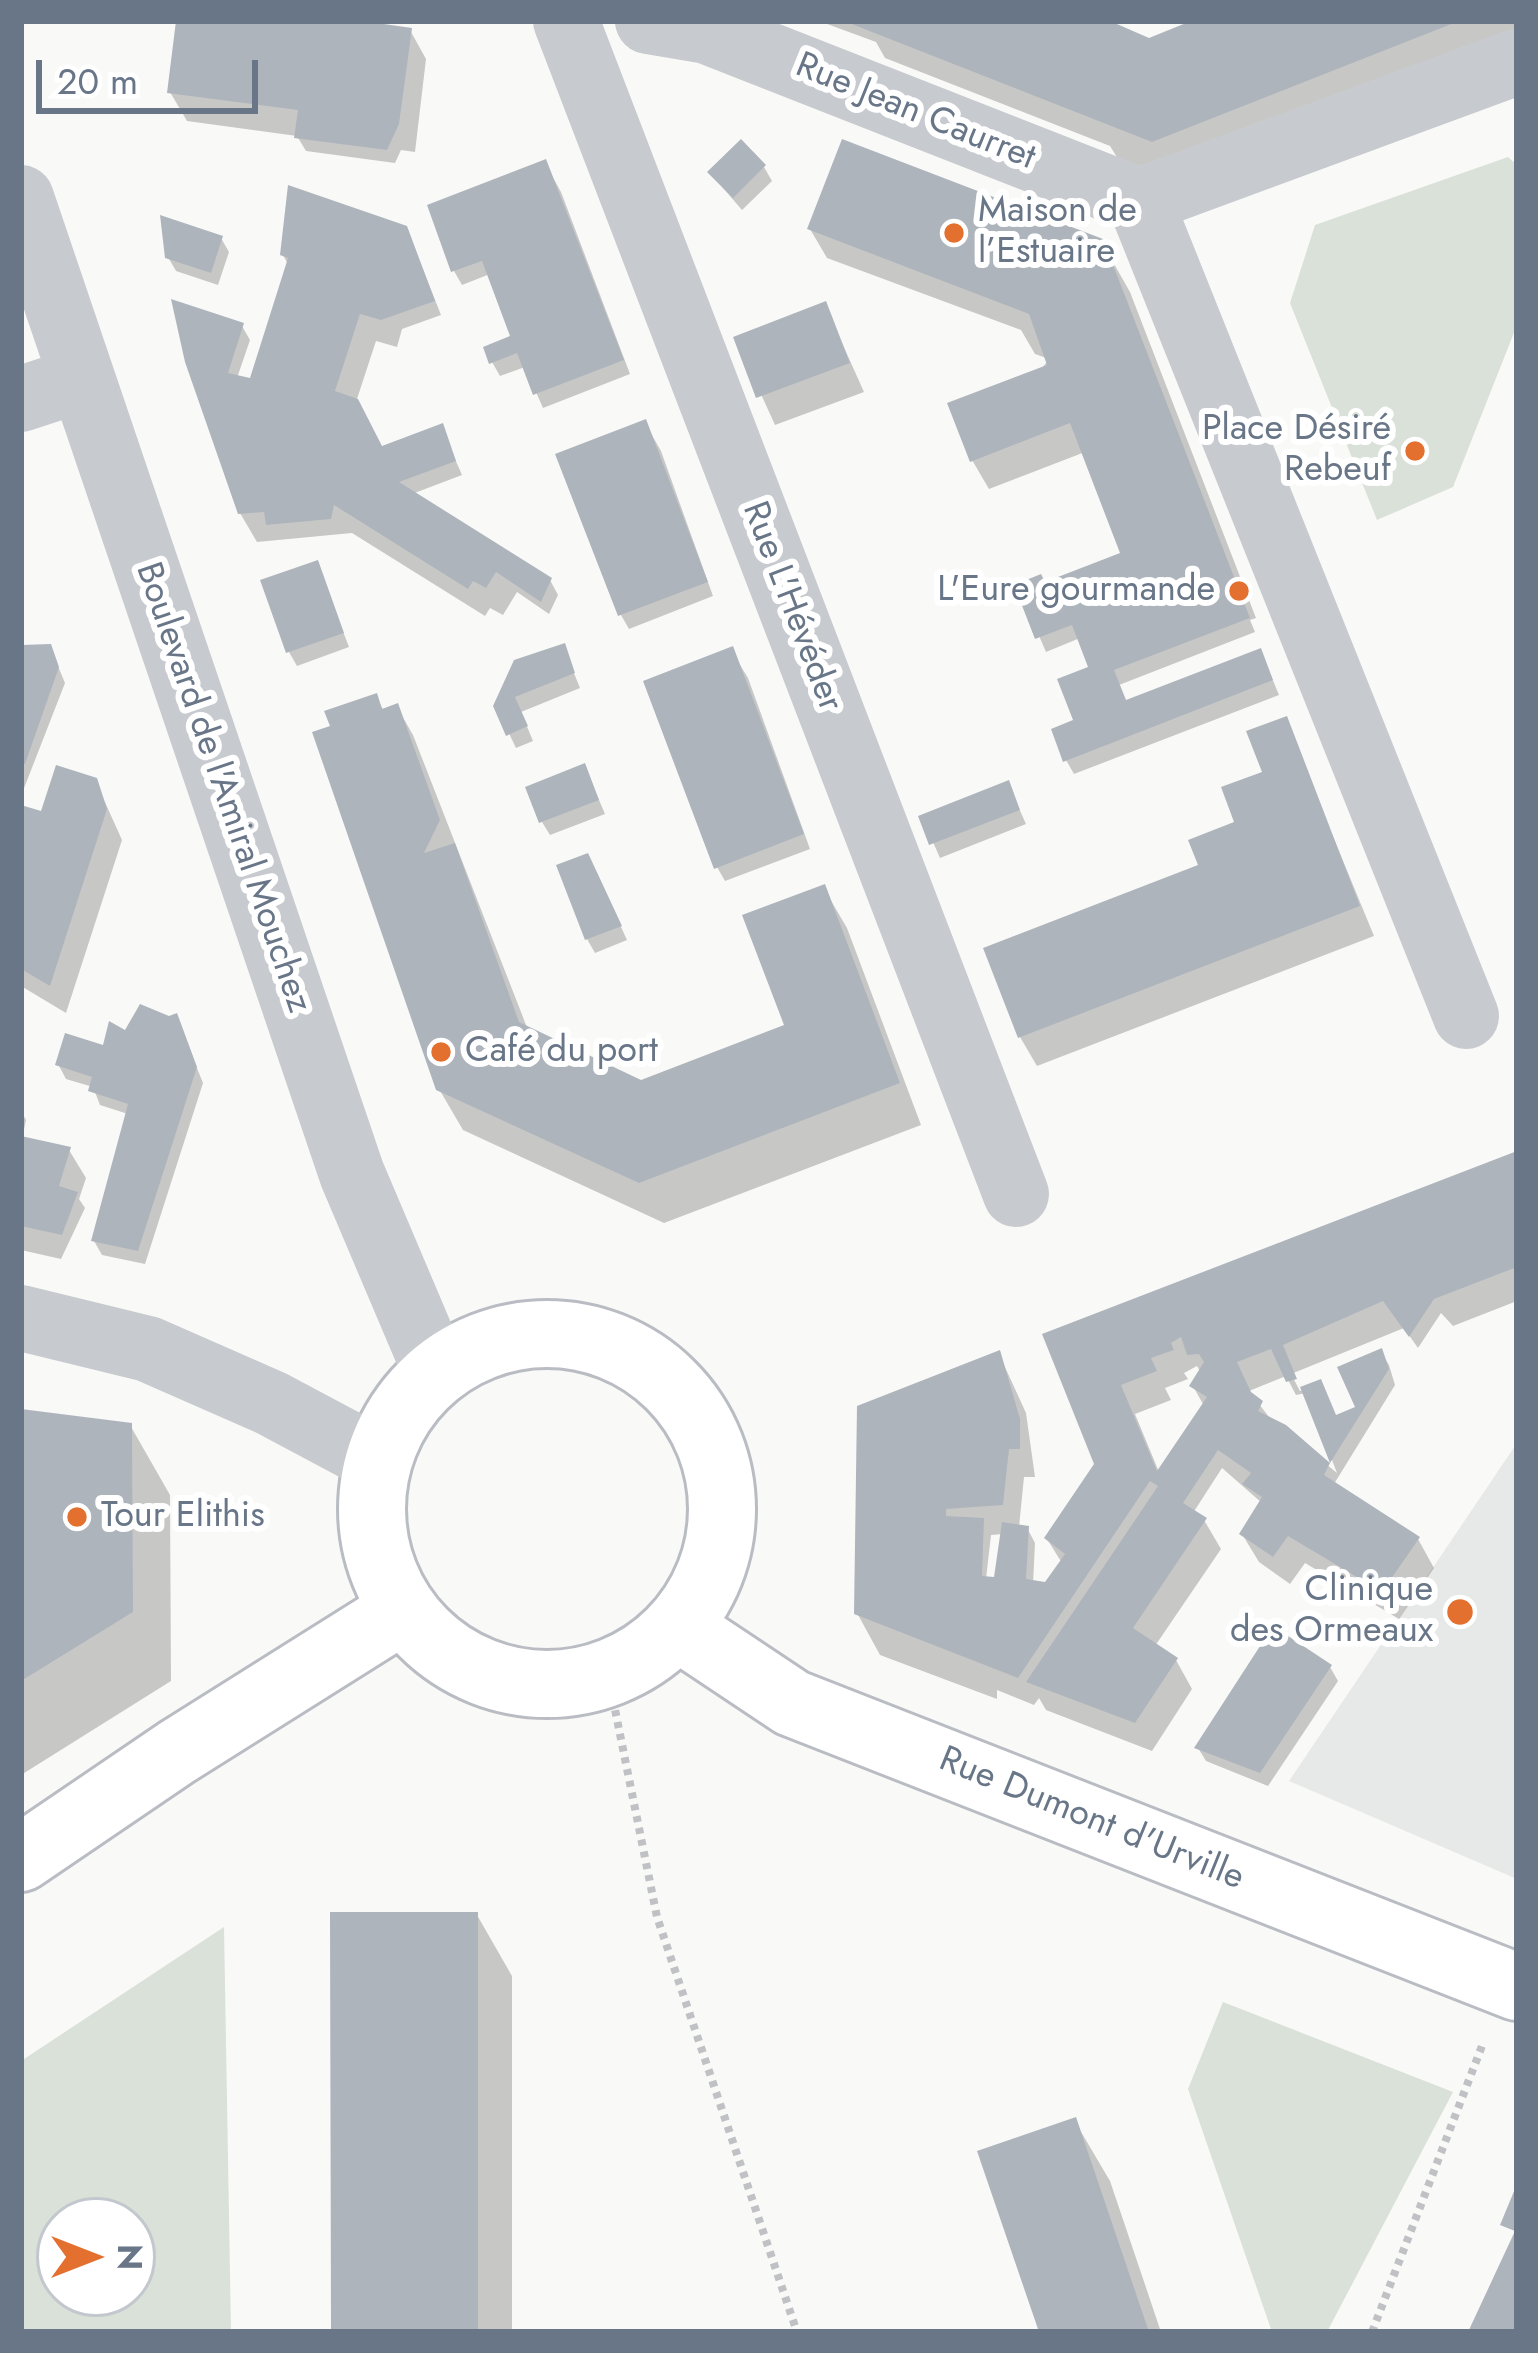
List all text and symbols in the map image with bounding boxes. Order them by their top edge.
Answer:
scale bar [42,36,264,110]
street label: Rue Jean Caurret [789,45,1041,181]
text: 20 m [57,55,138,107]
place label: Maison de l’Estuaire [978,190,1137,275]
marker: Maison de l’Estuaire [941,220,967,246]
place label: Place Désiré Rebeuf [1202,408,1391,493]
marker: Place Désiré Rebeuf [1402,438,1428,464]
street label: Rue L'Hévéder [731,496,851,718]
street label: Boulevard de l'Amiral Mouchez [125,557,319,1019]
place label: L'Eure gourmande [937,569,1215,613]
marker: L'Eure gourmande [1226,578,1252,604]
place label: Café du port [465,1030,658,1074]
marker: Café du port [428,1039,454,1065]
place label: Tour Elithis [101,1495,265,1539]
marker: Tour Elithis [64,1504,90,1530]
place label: Clinique des Ormeaux [1230,1569,1433,1654]
marker: Clinique des Ormeaux [1444,1596,1476,1628]
street label: Rue Dumont d'Urville [932,1739,1250,1901]
north arrow [36,2197,156,2317]
text: N [106,2244,153,2270]

